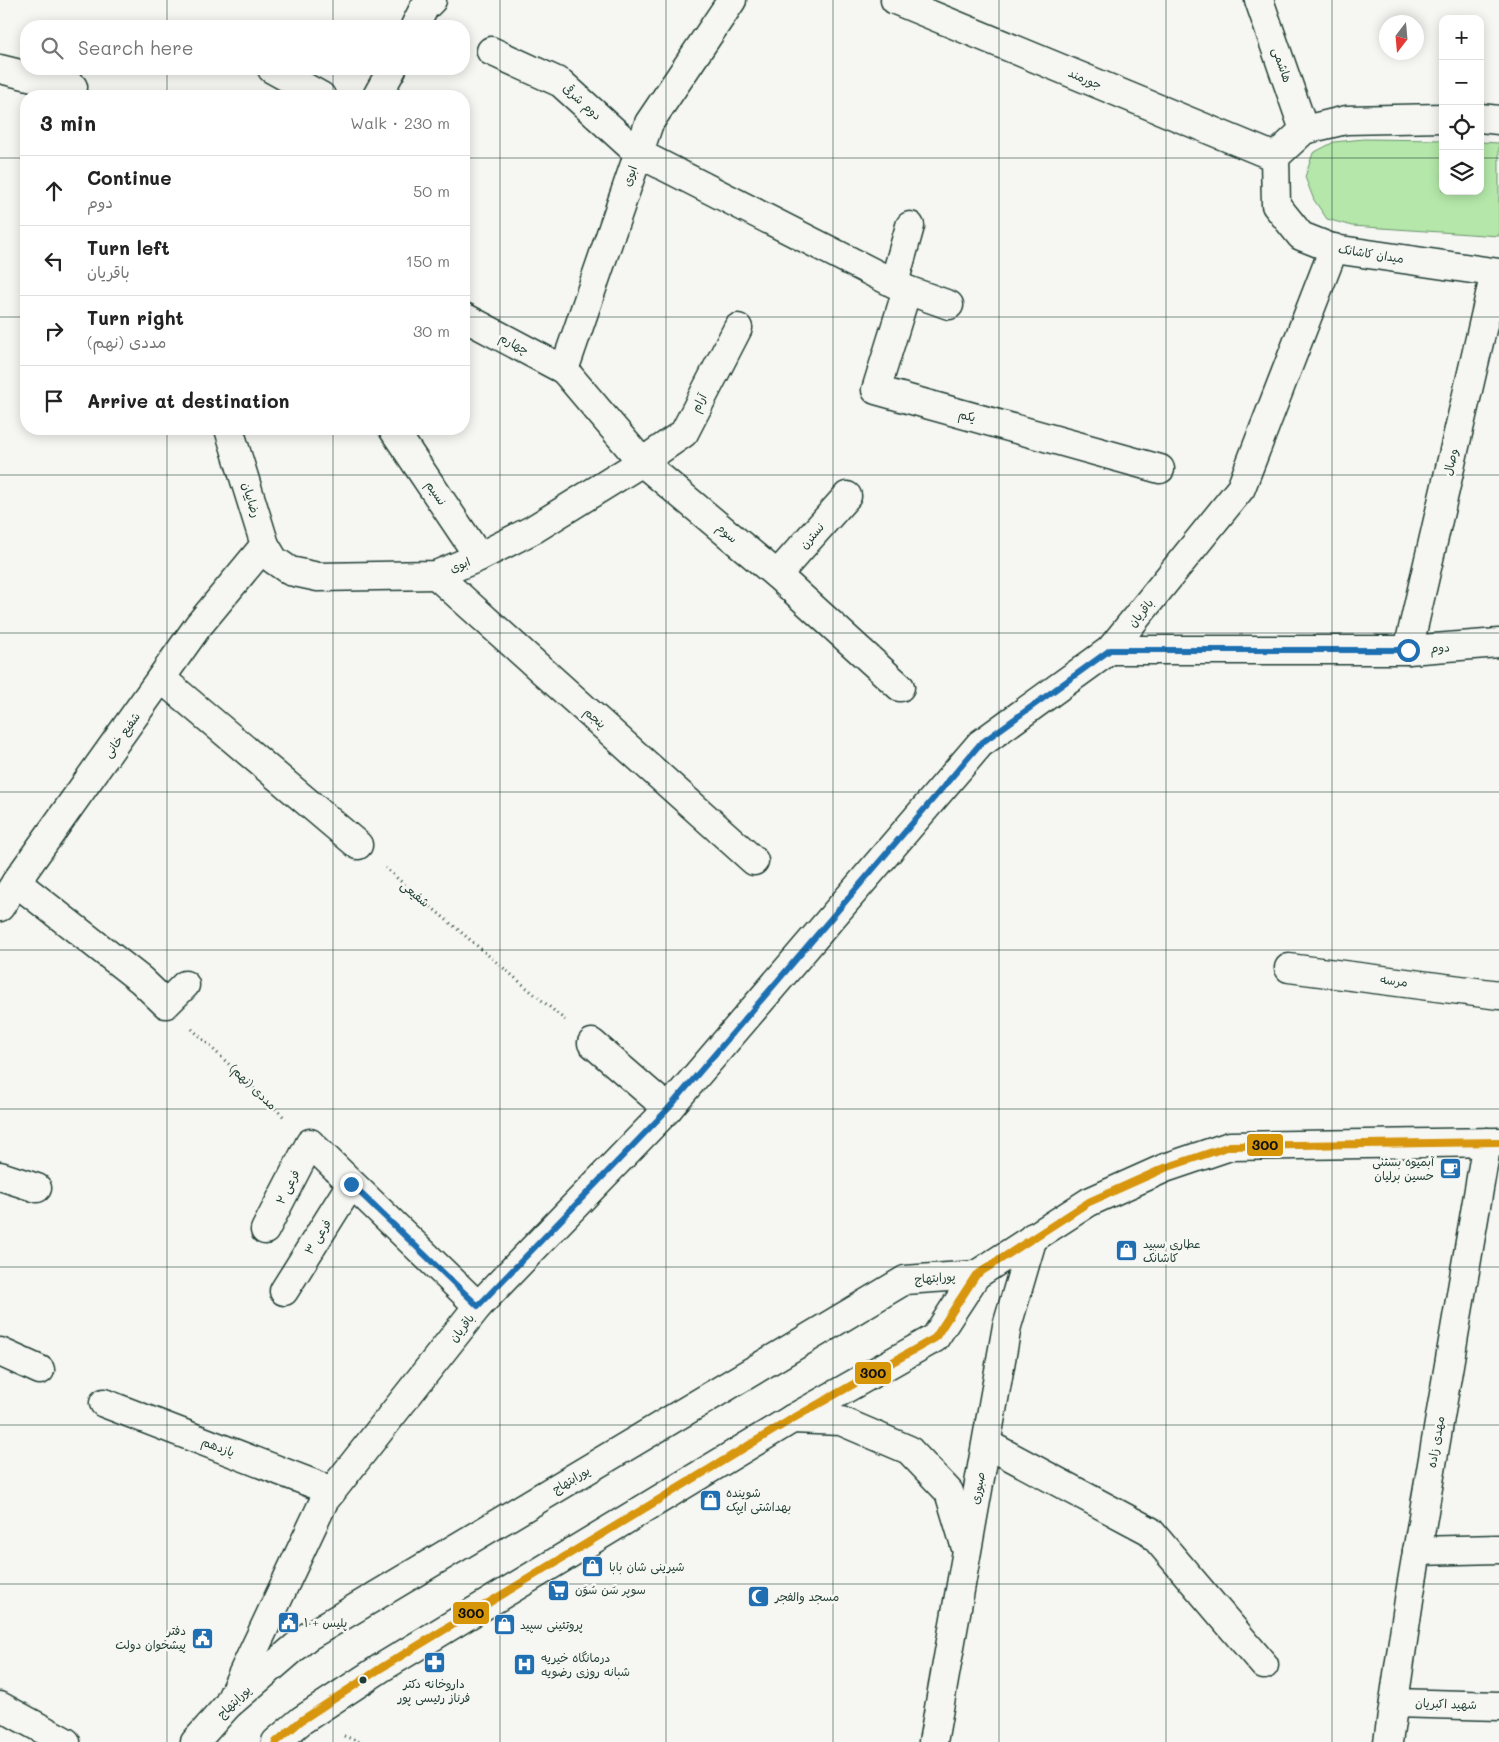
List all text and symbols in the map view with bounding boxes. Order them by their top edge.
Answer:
north arrow [1379,15,1424,60]
map controls [1439,15,1484,195]
button: + [1439,15,1484,60]
search box [20,20,470,75]
icon: search [38,34,66,62]
text: Search here [78,35,194,60]
street label: هاشمی [1269,45,1296,85]
button: − [1439,60,1484,105]
street label: جورمند [1066,64,1105,93]
street label: دوم شرقی [559,80,605,124]
button: locate [1439,105,1484,150]
text: 3 min [40,109,96,136]
text: Walk · 230 m [350,112,450,133]
button: layers [1439,150,1484,195]
street label: ابوی [618,163,641,189]
text: Continue [87,165,172,190]
icon: ahead [40,177,68,205]
text: 50 m [413,180,450,201]
text: دوم [87,191,113,212]
text: Turn left [87,235,170,260]
street label: میدان کاشانک [1337,240,1405,266]
icon: left [40,247,68,275]
text: 150 m [406,250,450,271]
text: باقریان [87,261,130,282]
text: Turn right [87,305,184,330]
icon: right [40,317,68,345]
text: 30 m [413,320,450,341]
street label: چهارم [496,329,532,359]
text: مددی (نهم) [87,331,166,352]
icon: arrive [40,387,68,415]
text: Arrive at destination [87,388,290,413]
street label: آرام [687,389,712,416]
street label: یکم [957,405,977,427]
street label: وصال [1439,446,1462,477]
street label: نسیم [421,477,451,509]
street label: رضاییان [239,480,265,519]
street label: سوم [712,519,742,547]
street label: نسترن [795,519,827,552]
street label: ابوی [447,553,473,576]
street label: باقریان [1124,595,1157,630]
street label: دوم [1430,638,1450,658]
route start [1397,639,1420,662]
street label: پنجم [580,703,610,733]
street label: شفیع خانی [99,708,145,762]
street label: شفیعی [397,877,433,911]
street label: مرسه [1379,970,1409,990]
street label: مددی (نهم) [225,1060,281,1114]
line badge: 300 [1246,1133,1284,1157]
text: 300 [1252,1135,1278,1154]
place label: آبمیوه بستنی حسین برلیان [1372,1153,1435,1184]
cafe icon: آبمیوه بستنی حسین برلیان [1438,1157,1462,1181]
street label: فرعی ۲ [272,1167,303,1207]
route end [340,1173,363,1196]
street label: فرعی ۳ [300,1216,335,1258]
place label: عطاری سپید کاشانک [1143,1235,1201,1265]
shop icon: عطاری سپید کاشانک [1115,1239,1139,1263]
street label: پورابتهاج [914,1268,956,1288]
street label: باقریان [445,1310,478,1346]
line badge: 300 [854,1361,892,1385]
text: 300 [860,1363,886,1382]
street label: مهدی زاده [1423,1415,1447,1469]
street label: یازدهم [199,1433,237,1461]
street label: پورابتهاج [549,1462,593,1498]
street label: صبوری [966,1470,989,1506]
place label: شوینده بهداشتی ایپک [726,1484,791,1515]
shop icon: شوینده بهداشتی ایپک [698,1488,722,1512]
shop icon: شیرینی شان بابا [581,1555,605,1579]
place label: شیرینی شان بابا [609,1558,685,1575]
supermarket icon: سوپر سَن سُوَن [547,1578,571,1602]
place label: سوپر سَن سُوَن [575,1581,646,1598]
mosque icon: مسجد والفجر [747,1585,771,1609]
place label: مسجد والفجر [774,1588,839,1605]
line badge: 300 [452,1601,490,1625]
text: 300 [458,1603,484,1622]
public building icon: پلیس +۱۰ [276,1611,300,1635]
shop icon: پروتئینی سپید [492,1613,516,1637]
place label: پلیس +۱۰ [304,1614,347,1631]
place label: پروتئینی سپید [520,1616,583,1633]
place label: دفتر پیشخوان دولت [115,1622,186,1653]
public building icon: دفتر پیشخوان دولت [190,1626,214,1650]
place label: درمانگاه خیریه شبانه روزی رضویه [541,1649,630,1680]
pharmacy icon: داروخانه دکتر فرناز رئیسی پور [422,1651,446,1675]
hospital icon: درمانگاه خیریه شبانه روزی رضویه [513,1653,537,1677]
unlabelled marker [358,1675,368,1685]
place label: داروخانه دکتر فرناز رئیسی پور [397,1675,470,1706]
street label: پورابتهاج [213,1681,255,1723]
street label: شهید اکبریان [1415,1694,1477,1713]

